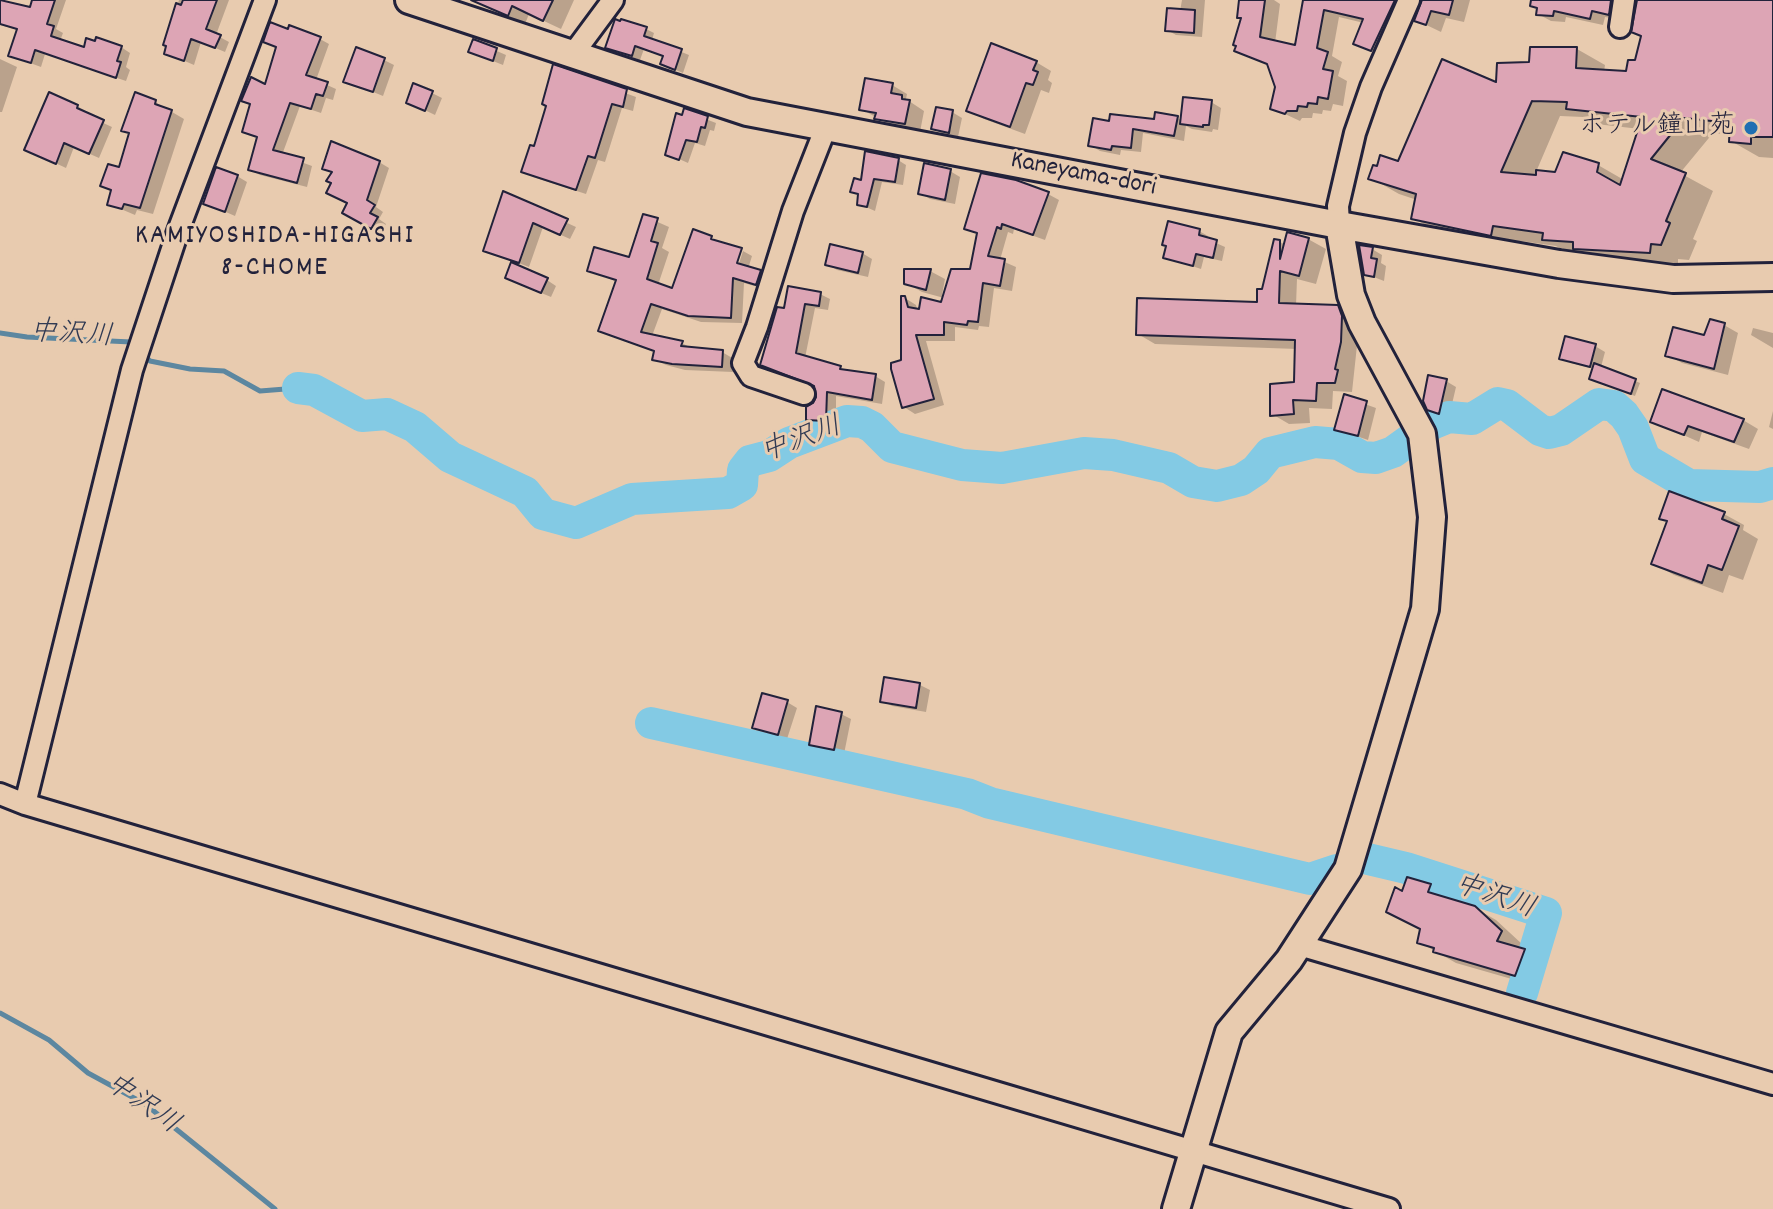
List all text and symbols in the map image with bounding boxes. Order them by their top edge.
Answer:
place label: ホテル鐘山苑 [1579,112,1735,144]
marker: ホテル鐘山苑 [1742,119,1760,137]
street label: Kaneyama-dori [1008,147,1158,205]
district label: KAMIYOSHIDA-HIGASHI 8-CHOME [135,221,415,287]
water label: 中沢川 [28,317,114,357]
water label: 中沢川 [757,412,847,472]
water label: 中沢川 [1449,869,1539,929]
water label: 中沢川 [97,1068,185,1144]

